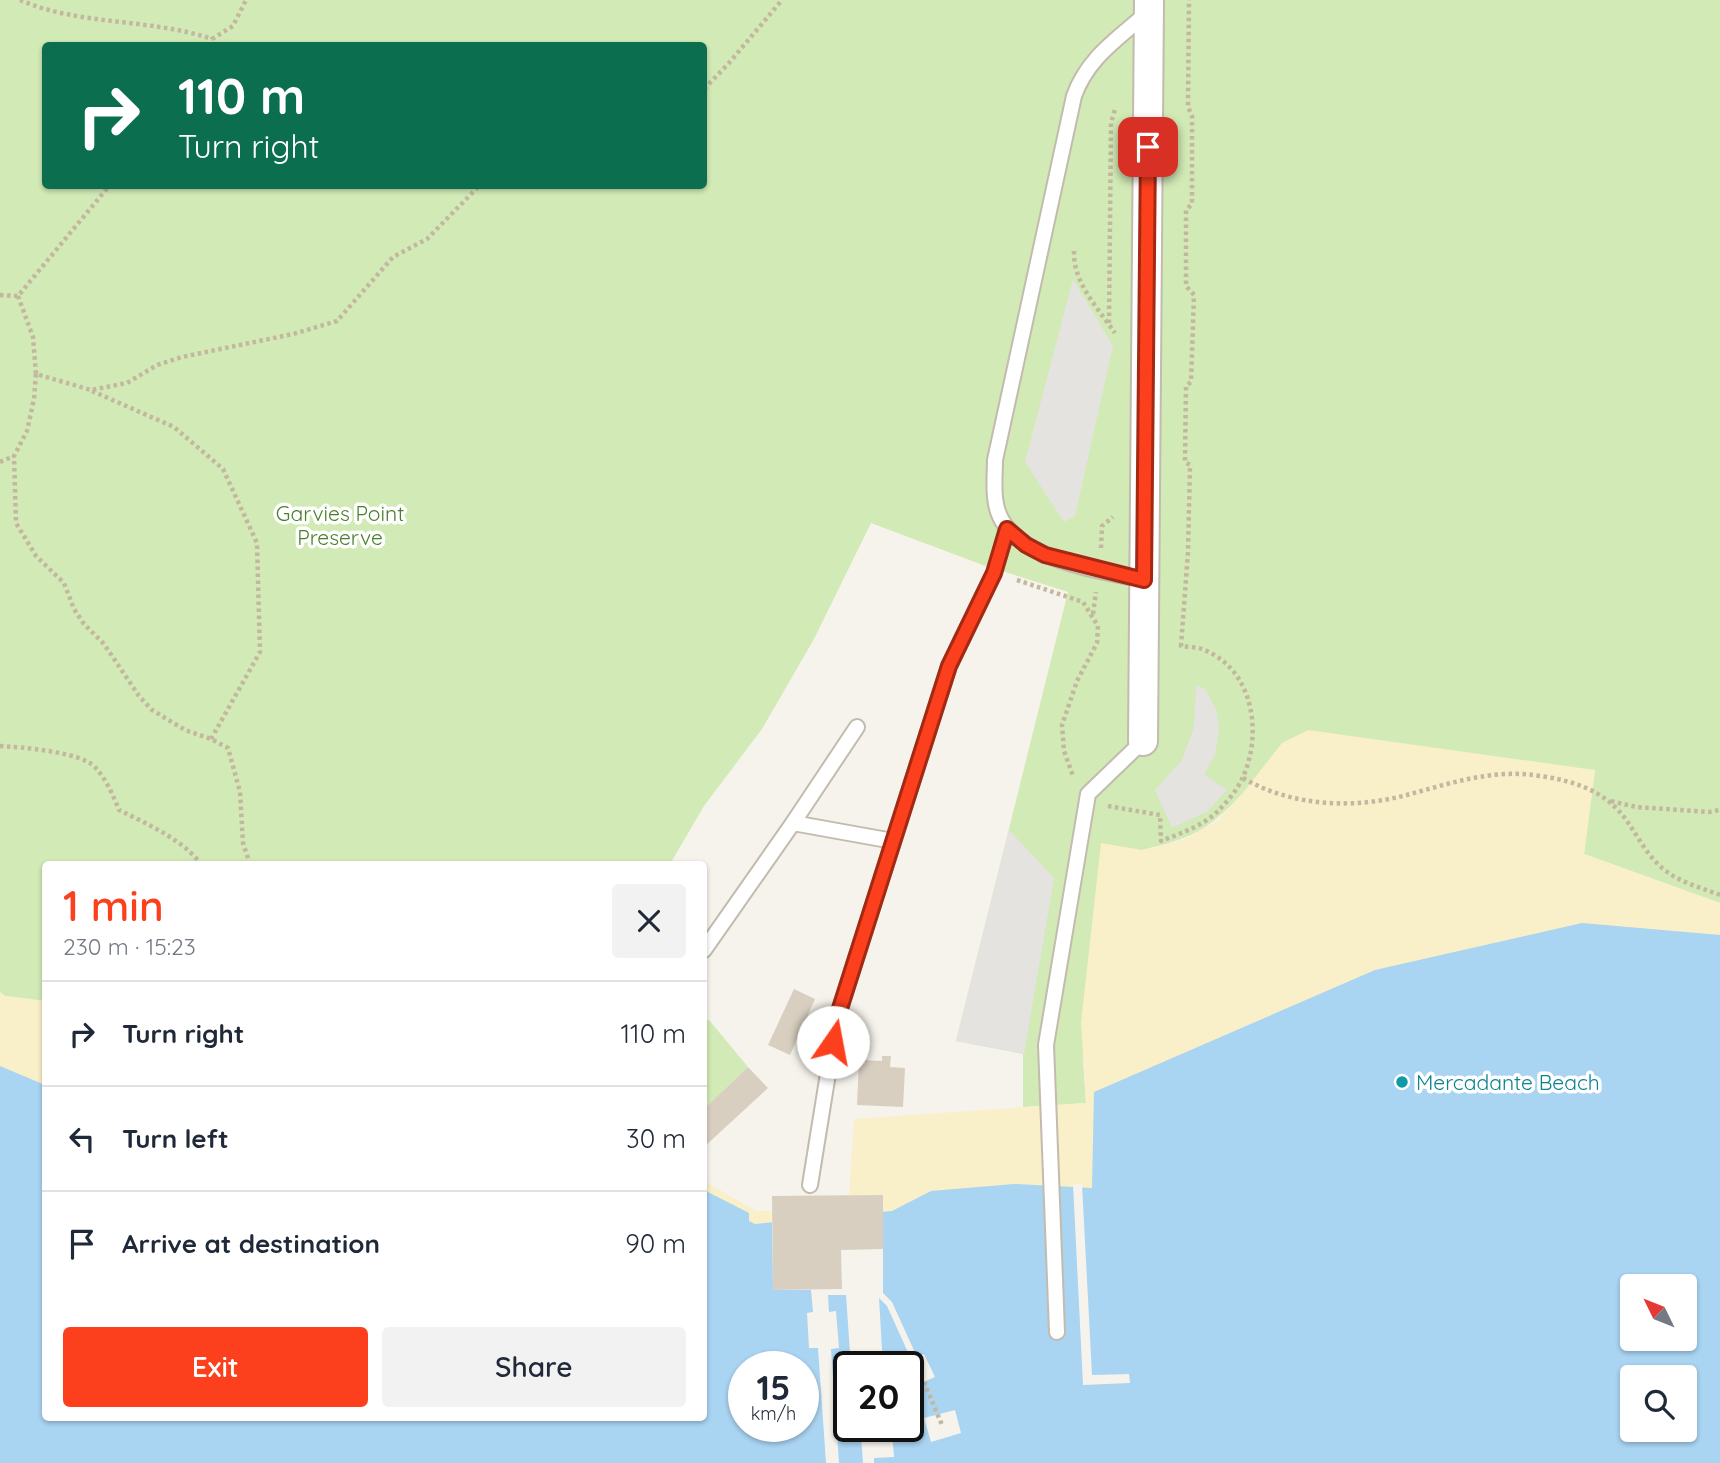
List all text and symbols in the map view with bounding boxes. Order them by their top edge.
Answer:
text: 110 m [178,65,305,126]
icon: right [63,70,154,161]
pin [1118,117,1178,177]
text: Turn right [178,126,319,166]
icon: arrive [1129,128,1167,166]
park label: Garvies Point Preserve [276,500,404,550]
text: 1 min [63,879,164,932]
button: close [612,884,686,958]
text: 230 m · 15:23 [63,932,196,961]
position arrow [796,1005,870,1079]
icon: right [63,1015,101,1053]
text: Turn right [122,1017,244,1050]
text: 110 m [620,1017,686,1050]
place label: Mercadante Beach [1416,1069,1600,1095]
marker: Mercadante Beach [1394,1074,1410,1090]
icon: left [63,1120,101,1158]
text: Turn left [122,1122,229,1155]
text: 30 m [626,1122,686,1155]
icon: arrive [63,1225,101,1263]
text: Arrive at destination [122,1227,380,1260]
text: 90 m [625,1227,686,1260]
north arrow [1620,1274,1698,1351]
map controls [1620,1274,1697,1442]
button: Exit [63,1327,368,1407]
button: Share [382,1327,686,1407]
speed limit sign: 20 [833,1351,924,1442]
text: 15 [757,1365,790,1409]
button: search [1620,1365,1697,1442]
text: km/h [751,1402,796,1425]

